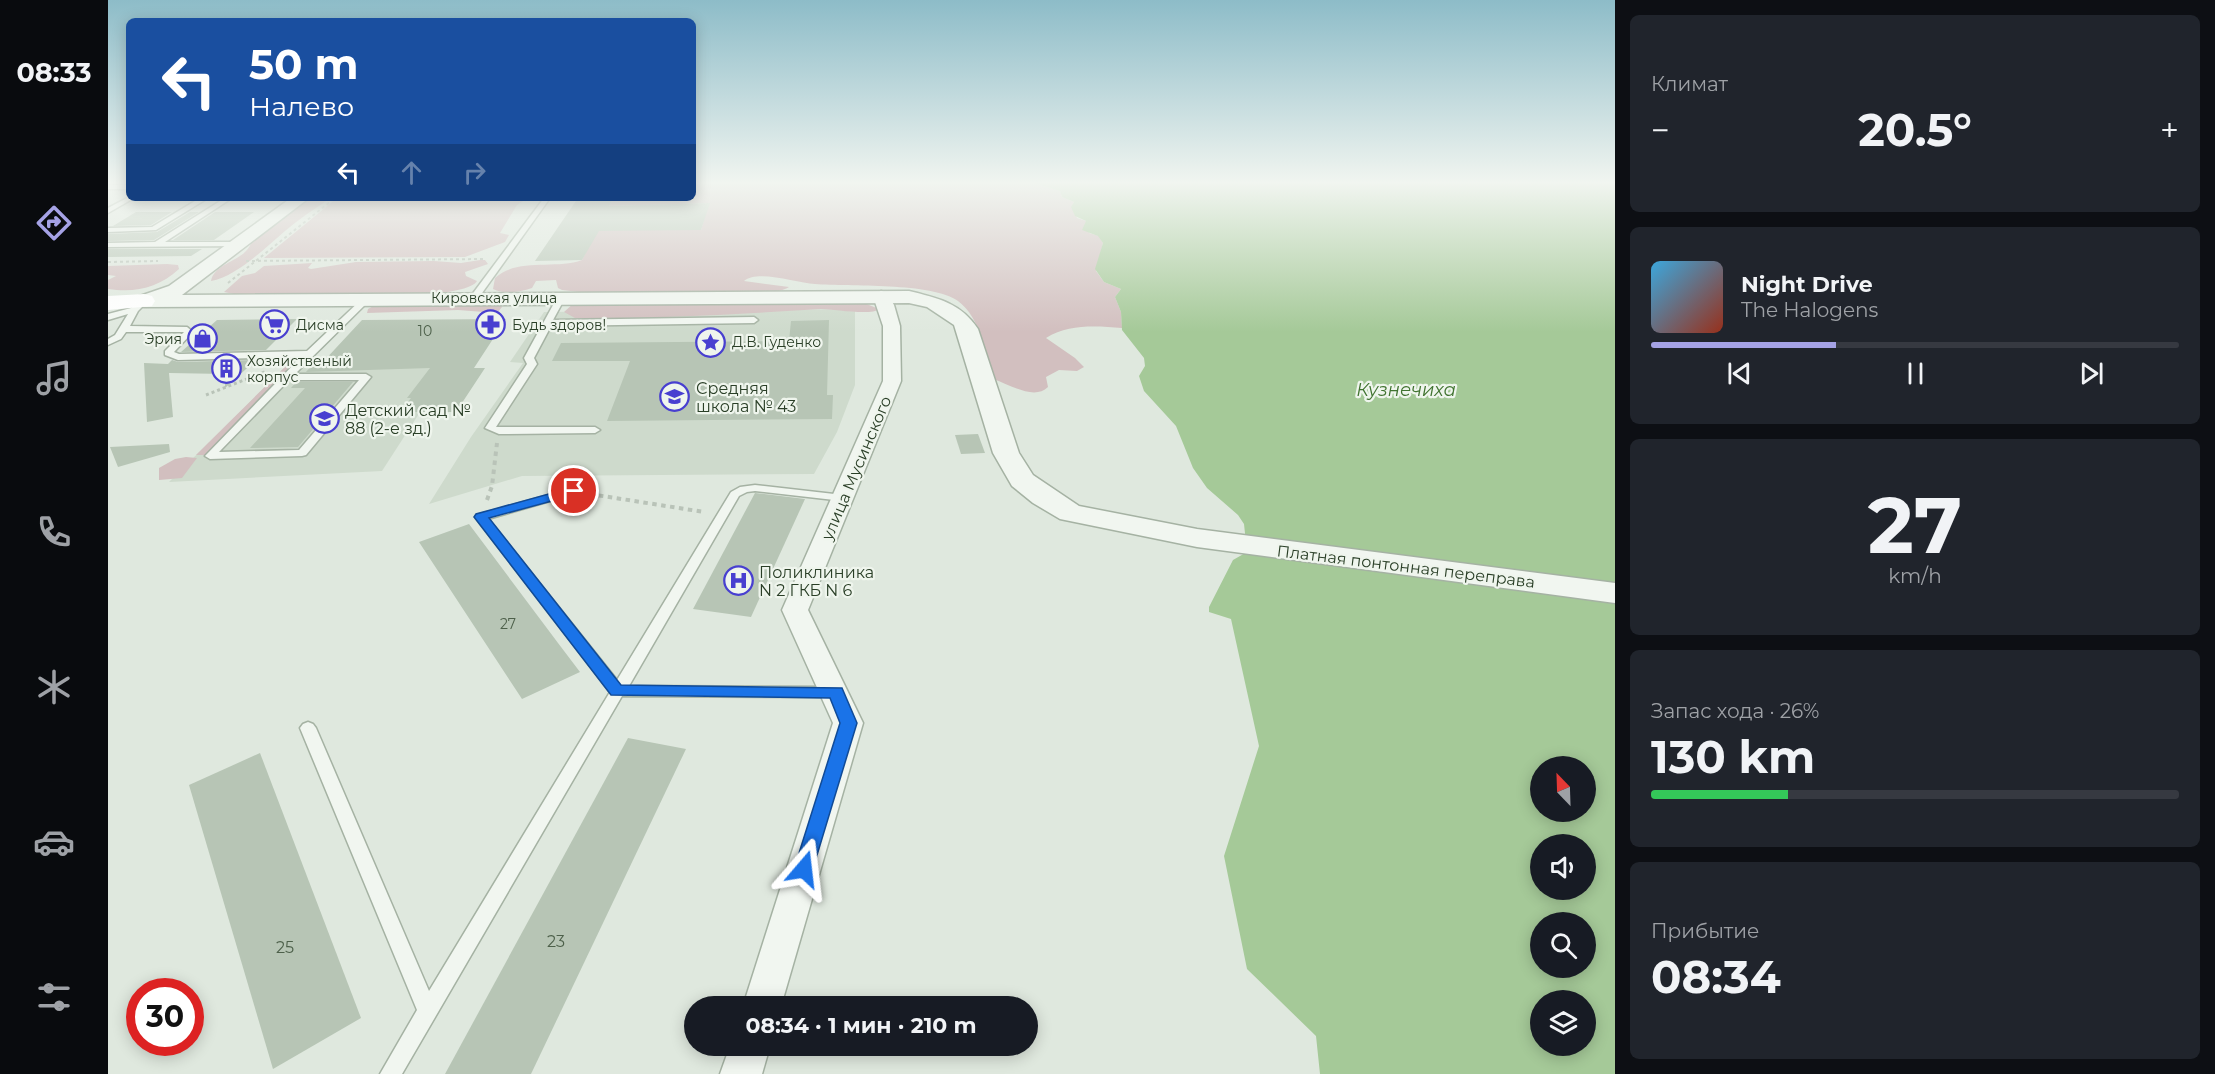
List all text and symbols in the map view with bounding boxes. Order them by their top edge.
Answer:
text: 50 m [249,38,358,90]
icon: left [150,42,228,120]
text: 08:33 [16,56,92,89]
text: Климат [1651,72,1728,96]
text: Налево [249,90,354,123]
text: 20.5° [1858,102,1972,157]
text: − [1651,110,1670,150]
text: + [2160,110,2179,150]
icon: left [332,156,365,189]
icon: ahead [395,156,428,189]
icon: right [458,156,491,189]
icon: directions [33,202,75,244]
text: Night Drive [1741,271,1873,298]
street label: Кировская улица [431,289,557,307]
text: The Halogens [1741,298,1878,322]
supermarket icon: Дисма [259,309,291,341]
pharmacy icon: Будь здоров! [475,309,507,341]
place label: Дисма [296,316,344,334]
place label: Будь здоров! [512,316,606,334]
house number: 10 [418,322,432,340]
shop icon: Эрия [187,323,219,355]
place icon: Д.В. Гуденко [695,326,727,358]
place label: Эрия [144,330,182,348]
place label: Д.В. Гуденко [732,333,821,351]
place label: Хозяйственый корпус [247,352,352,386]
building icon: Хозяйственый корпус [210,353,242,385]
icon: music [33,357,75,399]
icon: previous [1723,357,1756,390]
icon: pause [1899,357,1932,390]
icon: next [2075,357,2108,390]
place label: Средняя школа № 43 [696,379,796,416]
water label: Кузнечиха [1356,379,1456,401]
school or university icon: Средняя школа № 43 [659,381,691,413]
street label: улица Мусинского [817,393,895,544]
place label: Детский сад № 88 (2-е зд.) [345,401,471,438]
school or university icon: Детский сад № 88 (2-е зд.) [308,403,340,435]
pin [548,465,599,516]
icon: arrive [557,474,590,507]
text: 27 [1868,477,1962,573]
icon: phone [33,511,75,553]
street label: Платная понтонная переправа [1276,541,1536,592]
place label: Поликлиника N 2 ГКБ N 6 [759,563,874,600]
text: km/h [1888,564,1942,588]
hospital icon: Поликлиника N 2 ГКБ N 6 [722,565,754,597]
house number: 27 [500,615,516,633]
icon: climate [33,666,75,708]
text: Запас хода · 26% [1651,699,1819,723]
text: 130 km [1651,729,1815,784]
north arrow [1530,756,1596,822]
map controls [1530,756,1596,1056]
icon: car [33,821,75,863]
button: sound [1530,834,1596,900]
position arrow [772,837,836,901]
button: search [1530,912,1596,978]
text: Прибытие [1651,919,1759,943]
house number: 23 [547,932,565,951]
house number: 25 [276,938,294,957]
text: 08:34 [1651,949,1781,1004]
icon: filters [33,976,75,1018]
speed limit sign: 30 [126,978,204,1056]
button: layers [1530,990,1596,1056]
text: 08:34 · 1 мин · 210 m [745,1012,977,1039]

